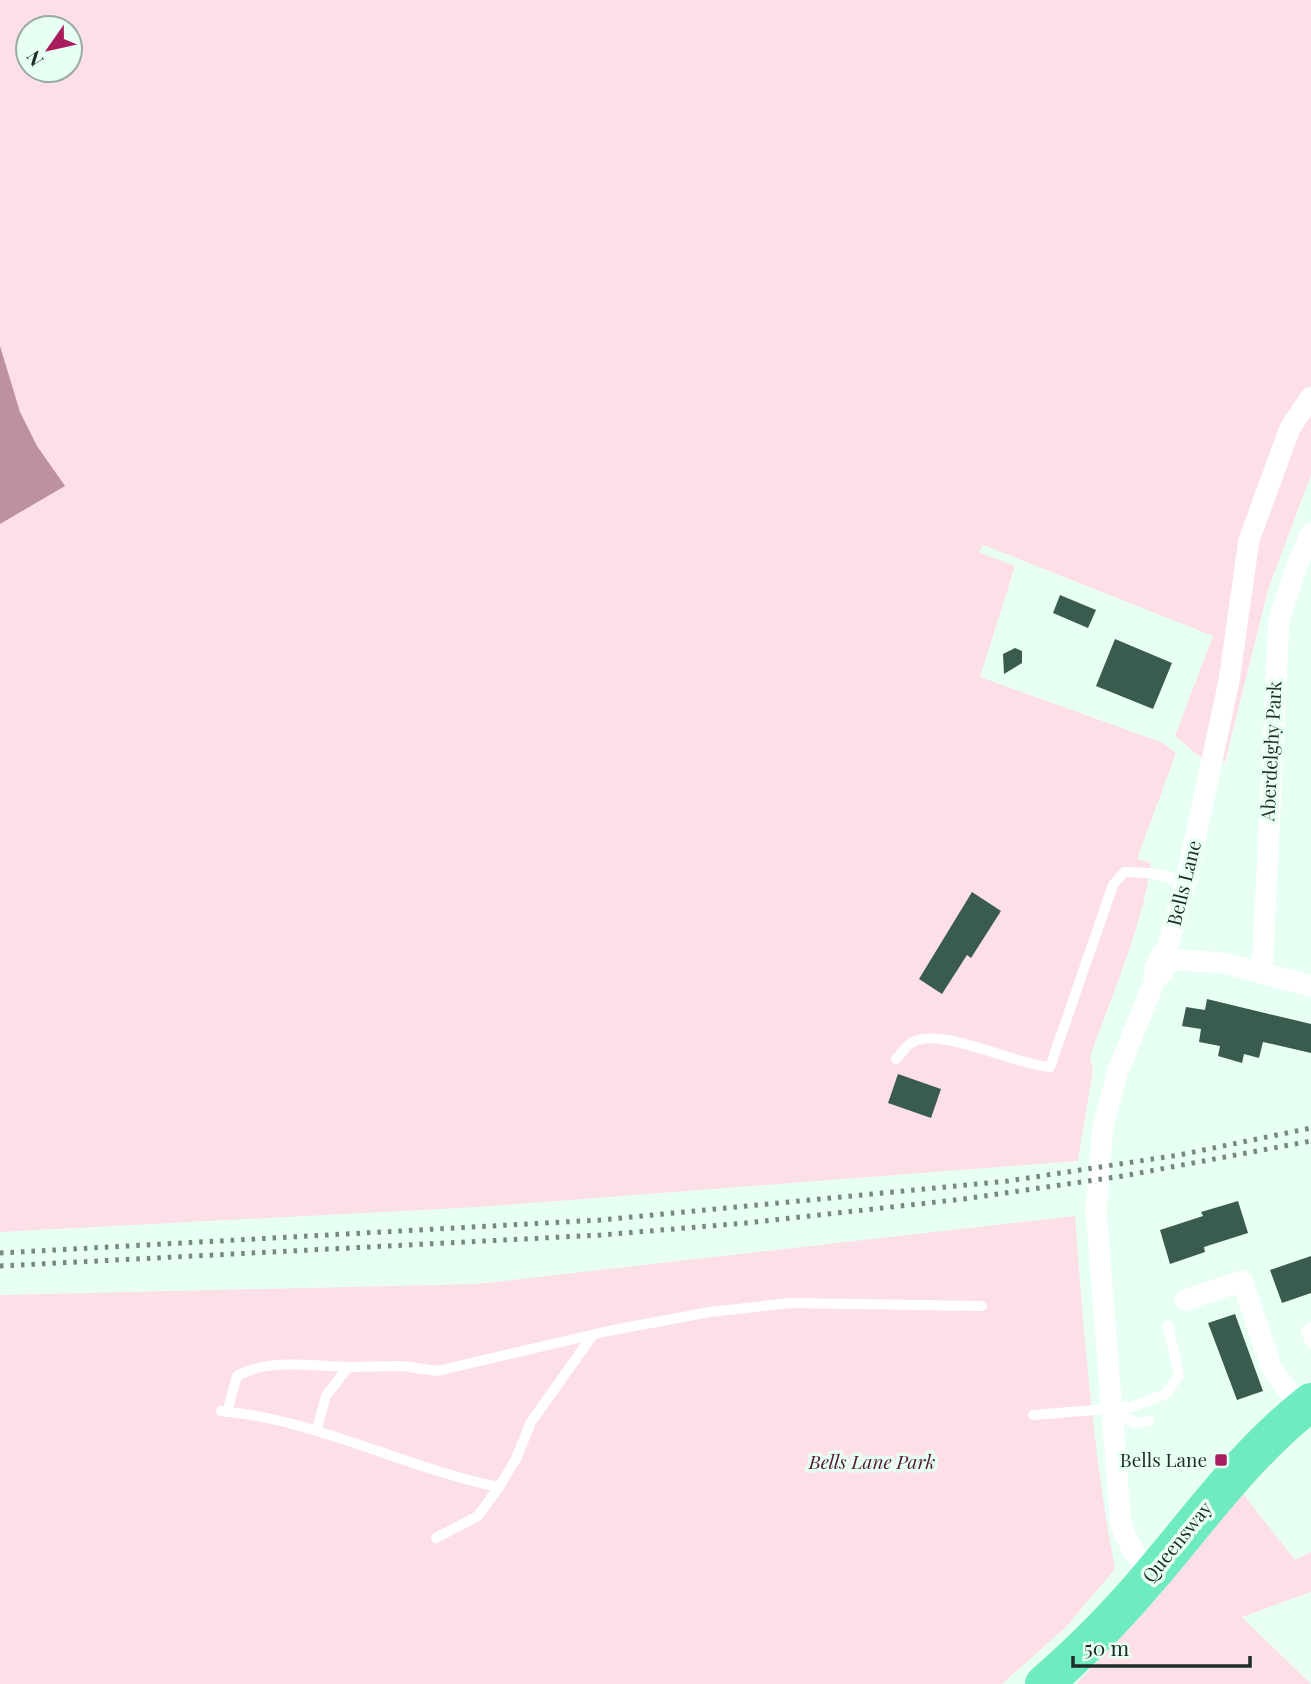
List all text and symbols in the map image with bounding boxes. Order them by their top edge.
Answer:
north arrow [14,14,84,84]
text: N [19,46,49,72]
street label: Aberdelghy Park [1253,680,1287,823]
street label: Bells Lane [1160,837,1206,928]
place label: Bells Lane [1120,1446,1207,1472]
park label: Bells Lane Park [808,1448,936,1474]
marker: Bells Lane [1213,1452,1229,1468]
street label: Queensway [1135,1495,1217,1587]
scale bar [1073,1624,1250,1668]
text: 50 m [1084,1633,1130,1661]

